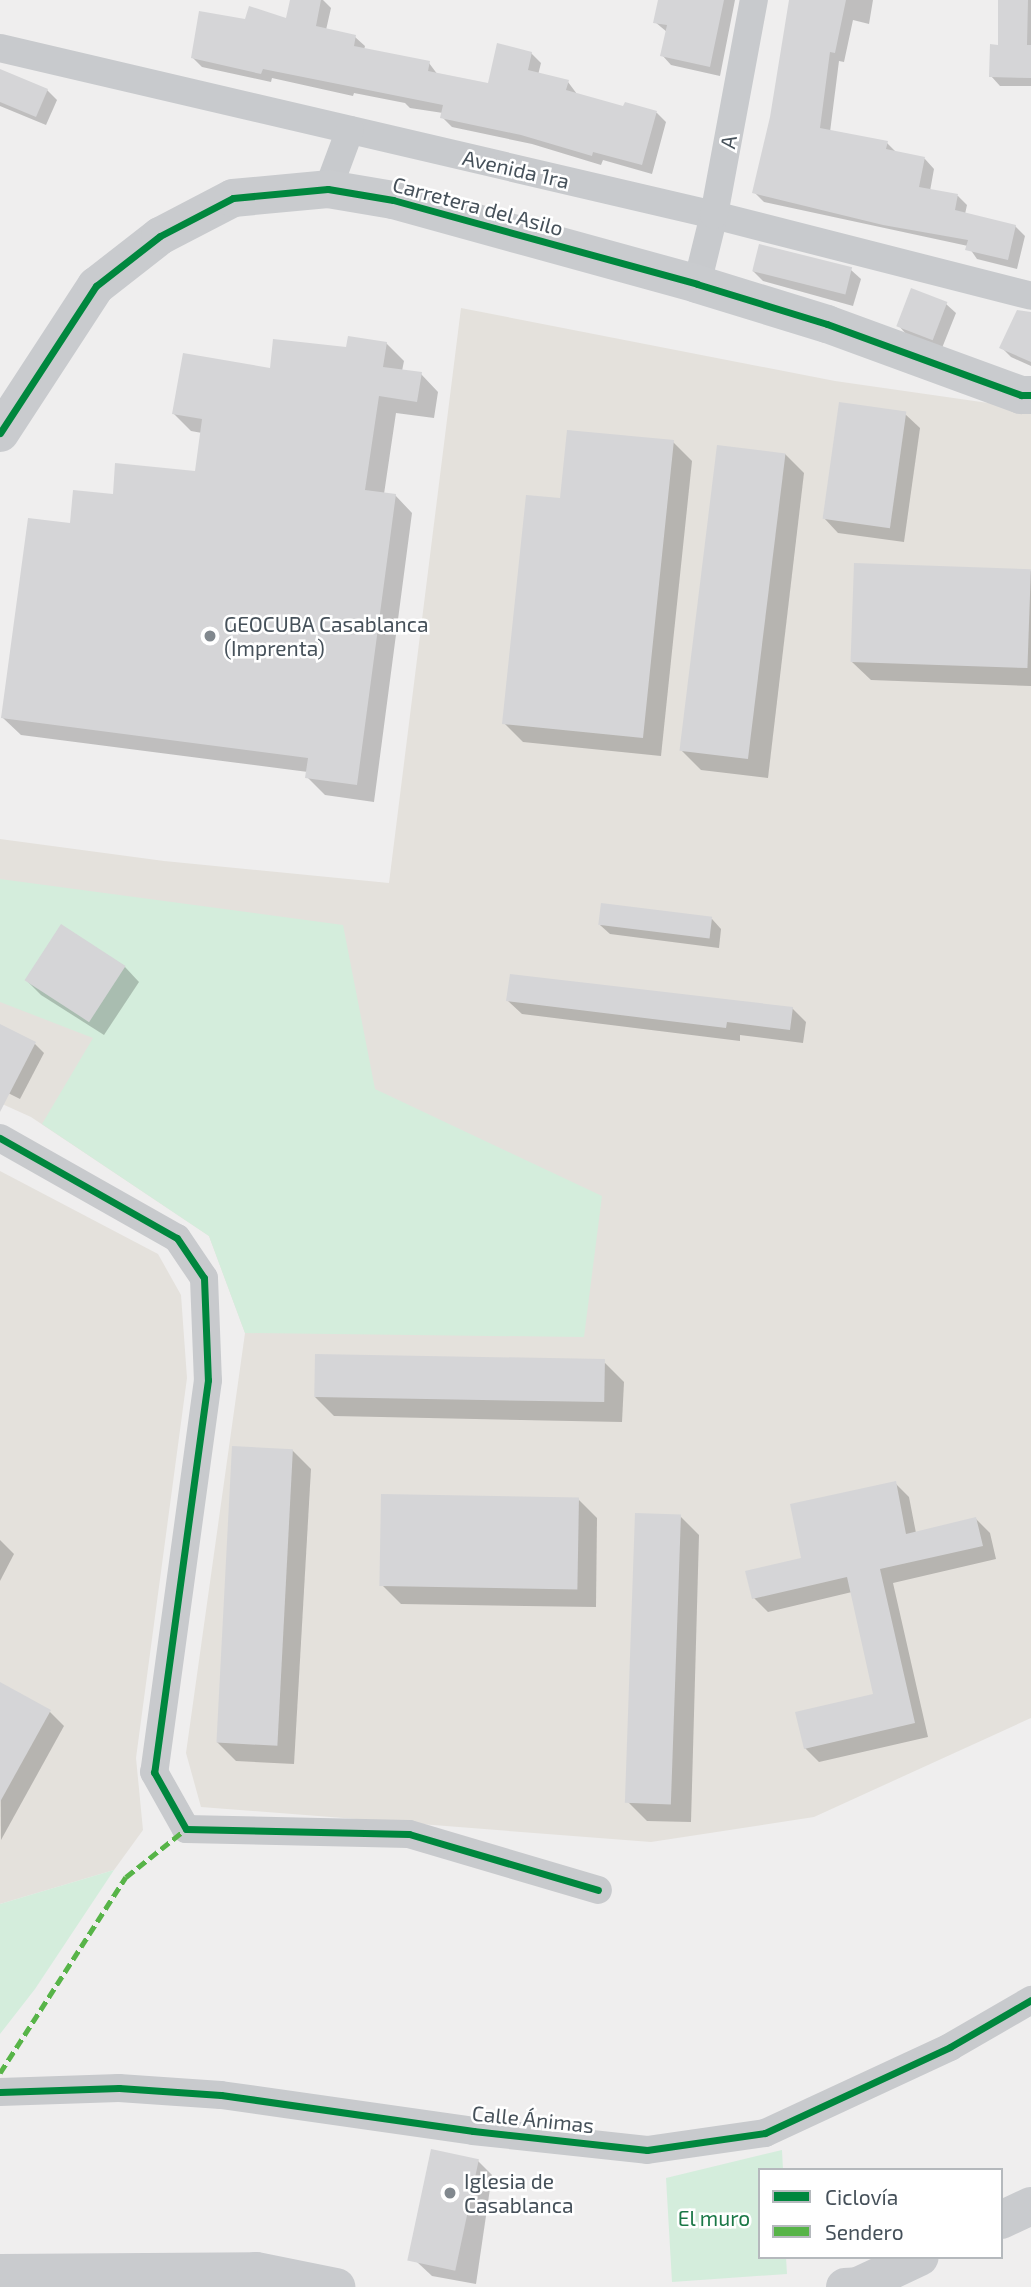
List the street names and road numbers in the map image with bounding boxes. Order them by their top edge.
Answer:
street label: A [714,133,742,151]
street label: Avenida 1ra [460,144,572,194]
street label: Carretera del Asilo [389,171,567,241]
street label: Calle Ánimas [471,2100,595,2138]

